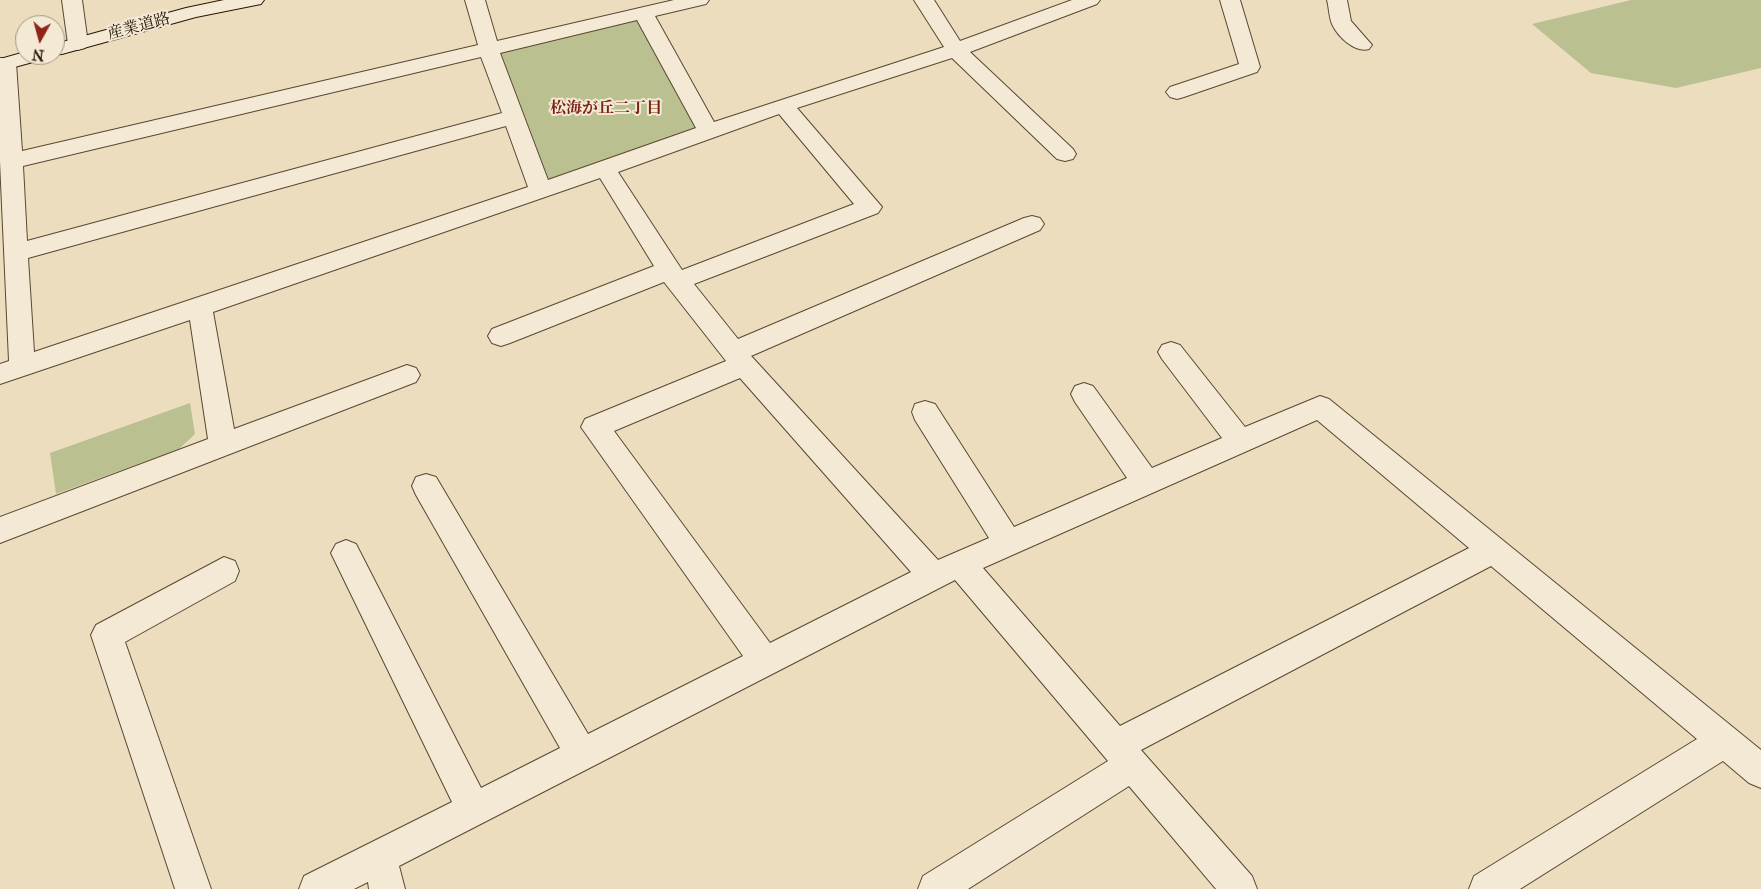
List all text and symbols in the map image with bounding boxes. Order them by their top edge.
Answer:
street label: 産業道路 [106,9,172,45]
north arrow [15,15,65,65]
text: N [31,45,45,64]
district label: 松海が丘二丁目 [550,99,662,119]

